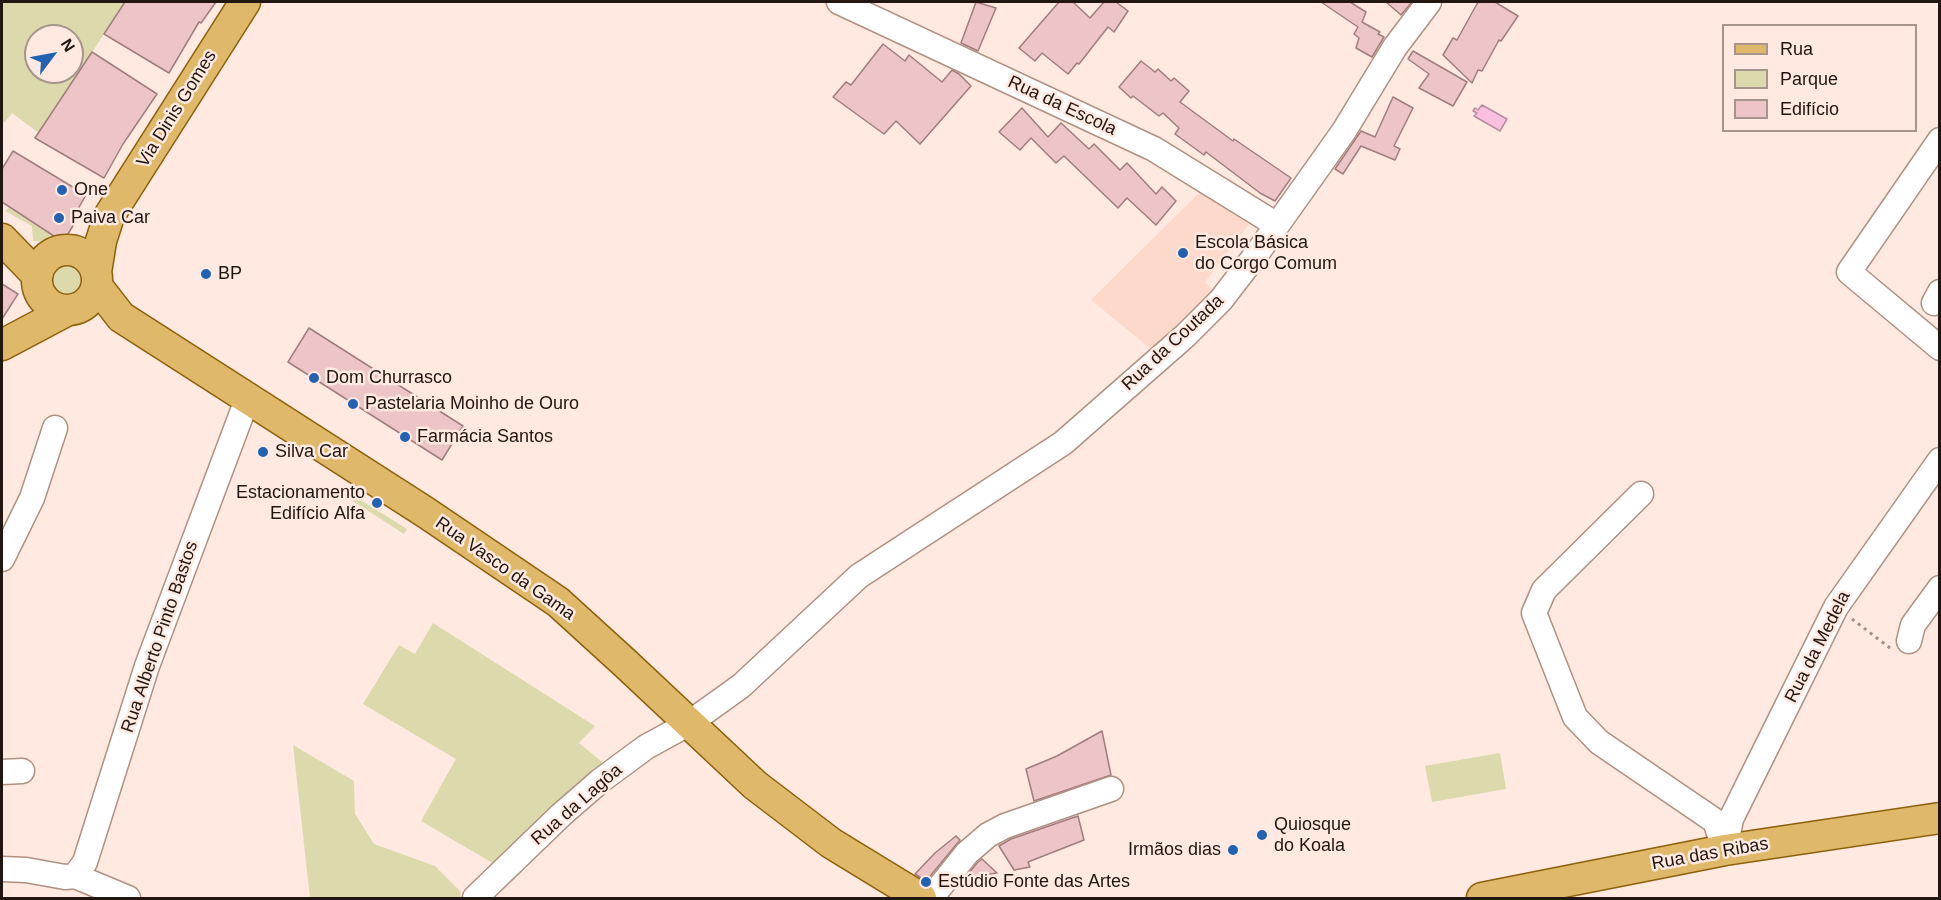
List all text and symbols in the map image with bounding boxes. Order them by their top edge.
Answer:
north arrow [24,24,84,84]
legend [1722,24,1917,132]
text: N [58,36,78,55]
text: Rua [1780,39,1813,59]
street label: Via Dinis Gomes [132,47,222,171]
text: Parque [1780,69,1838,89]
street label: Rua da Escola [1004,71,1120,141]
text: Edifício [1780,99,1839,119]
place label: One [74,179,108,201]
marker: One [55,183,69,197]
place label: Paiva Car [71,207,150,229]
marker: Paiva Car [52,211,66,225]
place label: Escola Básica do Corgo Comum [1195,232,1337,274]
marker: Escola Básica do Corgo Comum [1176,246,1190,260]
place label: BP [218,263,242,285]
marker: BP [199,267,213,281]
street label: Rua da Coutada [1118,290,1228,396]
place label: Dom Churrasco [326,367,452,389]
marker: Dom Churrasco [307,371,321,385]
place label: Pastelaria Moinho de Ouro [365,393,579,415]
marker: Pastelaria Moinho de Ouro [346,397,360,411]
place label: Farmácia Santos [417,426,553,448]
marker: Farmácia Santos [398,430,412,444]
place label: Silva Car [275,441,348,463]
marker: Silva Car [256,445,270,459]
place label: Estacionamento Edifício Alfa [236,482,365,524]
marker: Estacionamento Edifício Alfa [370,496,384,510]
street label: Rua Vasco da Gama [431,513,579,625]
street label: Rua Alberto Pinto Bastos [117,538,203,736]
street label: Rua da Medela [1781,588,1855,706]
street label: Rua da Lagôa [527,760,627,850]
place label: Quiosque do Koala [1274,814,1351,856]
marker: Quiosque do Koala [1255,828,1269,842]
street label: Rua das Ribas [1650,833,1770,875]
place label: Irmãos dias [1128,839,1221,861]
marker: Irmãos dias [1226,843,1240,857]
place label: Estúdio Fonte das Artes [938,871,1130,893]
marker: Estúdio Fonte das Artes [919,875,933,889]

